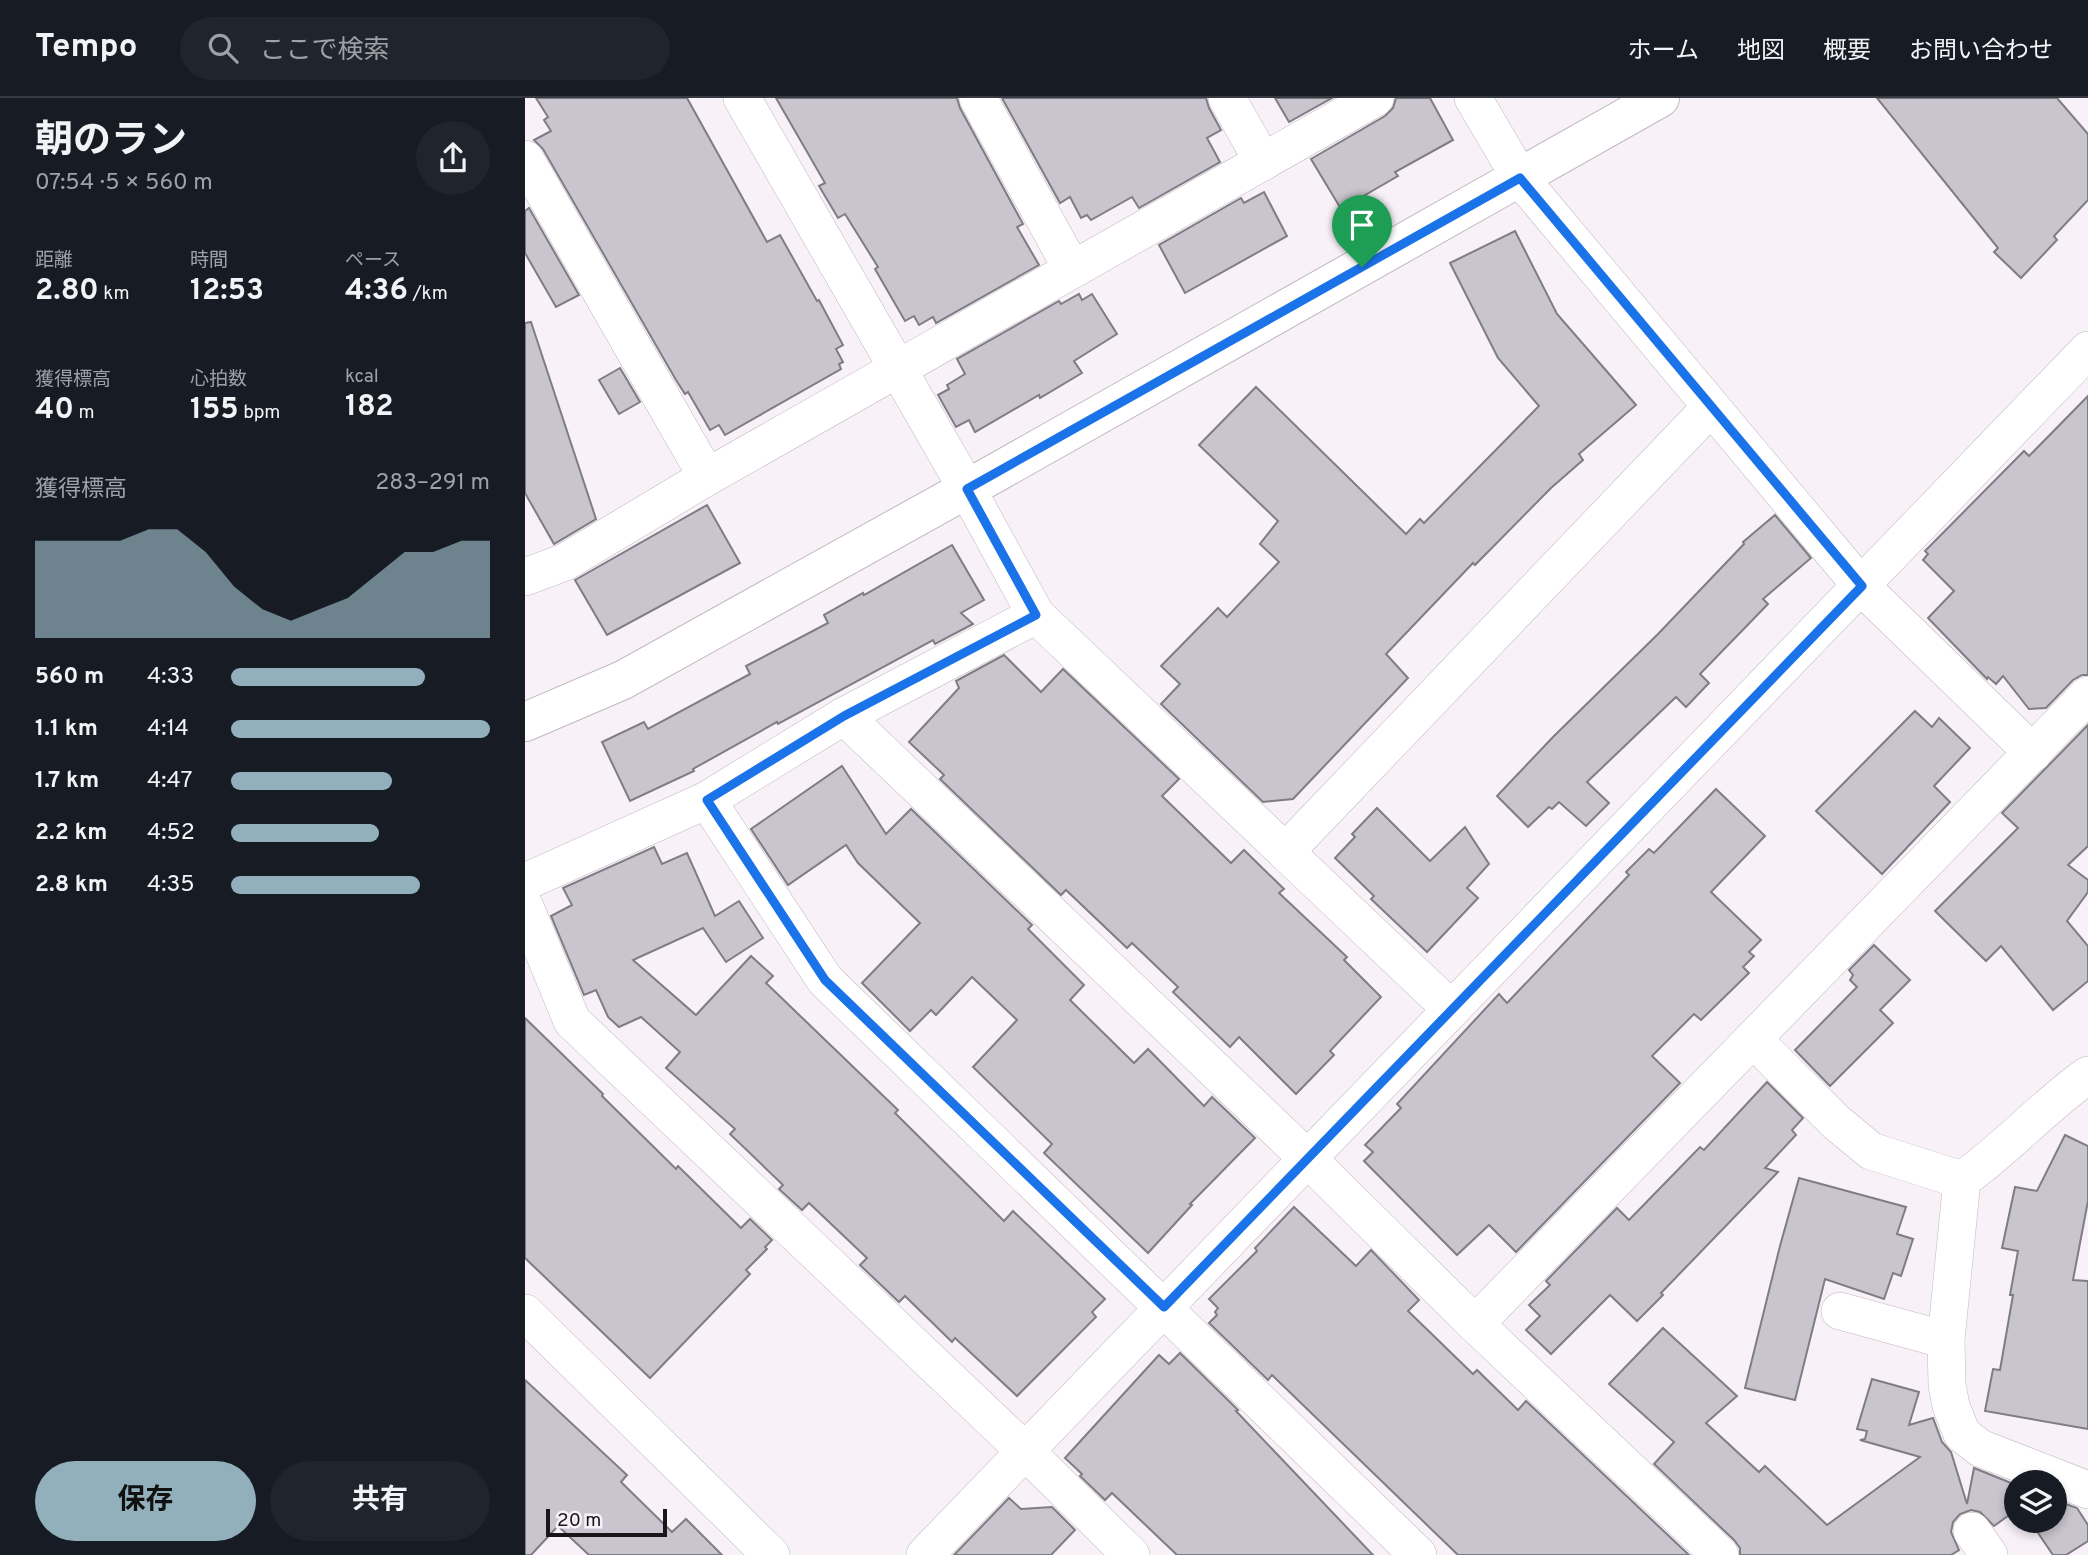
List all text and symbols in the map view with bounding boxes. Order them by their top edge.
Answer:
search box [180,17,670,80]
text: Tempo [35,27,138,69]
icon: search [204,29,242,67]
text: ここで検索 [260,35,390,68]
text: ホーム [1628,37,1699,67]
text: 地図 [1737,37,1785,67]
text: 概要 [1823,37,1871,67]
text: お問い合わせ [1909,37,2053,67]
text: 朝のラン [35,118,187,167]
button: share [416,121,490,195]
text: 07:54 · 5 × 560 m [35,169,213,198]
pin [1332,195,1392,267]
icon: arrive [1343,206,1381,244]
text: 距離 [35,249,73,273]
text: 時間 [190,249,228,273]
text: ペース [345,249,401,273]
text: 2.80 [35,273,99,310]
text: 12:53 [190,273,264,310]
text: 4:36 [345,273,408,310]
text: km [99,282,130,306]
text: /km [408,282,448,306]
text: kcal [345,365,379,389]
text: 獲得標高 [35,368,111,392]
text: 心拍数 [190,368,247,392]
text: 182 [345,389,394,426]
text: 40 [35,392,74,429]
text: 155 [190,392,239,429]
text: m [74,401,95,425]
text: bpm [239,401,280,425]
text: 283–291 m [375,469,490,498]
text: 獲得標高 [35,476,127,505]
text: 560 m [35,663,104,692]
text: 4:33 [147,663,194,692]
text: 1.1 km [35,715,98,744]
text: 4:14 [147,715,189,744]
text: 1.7 km [35,767,99,796]
text: 4:47 [147,767,193,796]
text: 2.2 km [35,819,108,848]
text: 4:52 [147,819,195,848]
text: 2.8 km [35,871,108,900]
text: 4:35 [147,871,195,900]
button: 保存 [35,1461,256,1541]
button: 共有 [270,1461,490,1541]
map controls [2004,1470,2067,1533]
button: layers [2004,1470,2067,1533]
scale bar [546,1506,667,1538]
text: 20 m [557,1509,601,1533]

